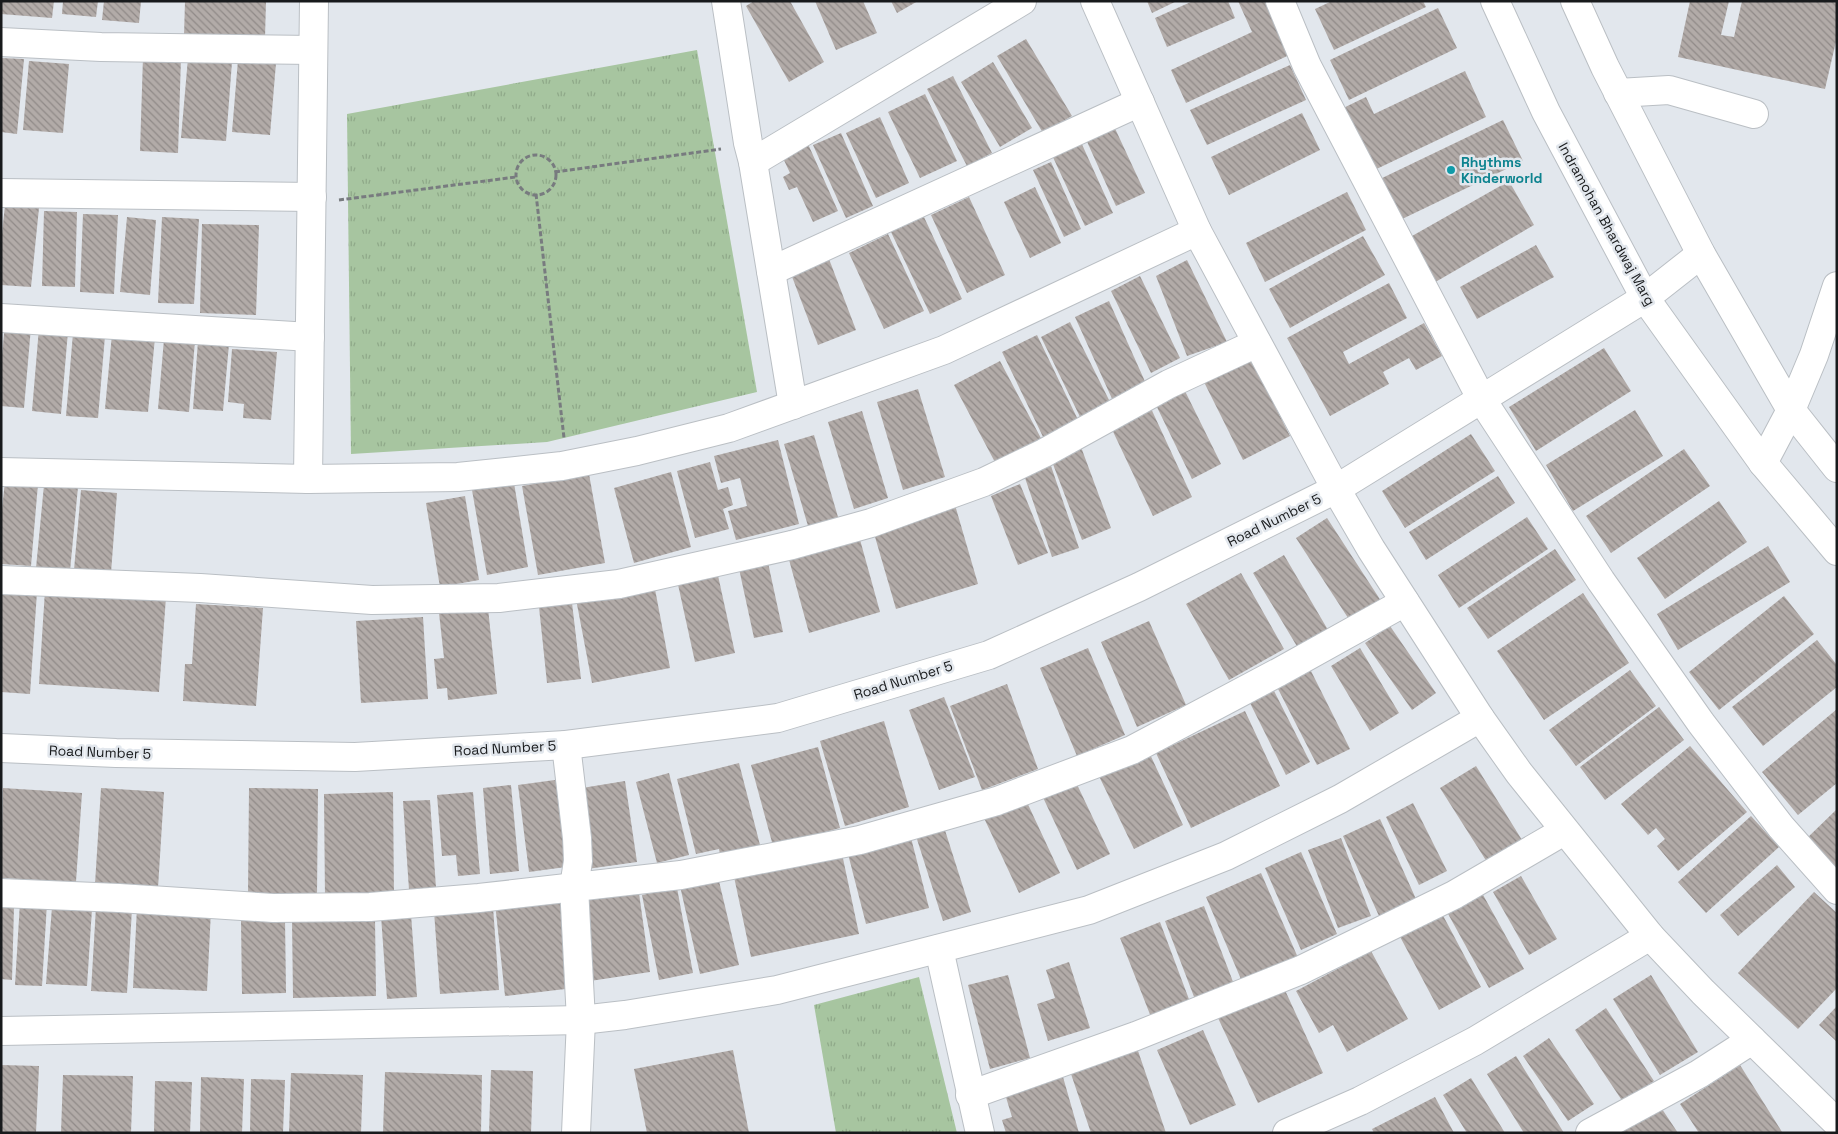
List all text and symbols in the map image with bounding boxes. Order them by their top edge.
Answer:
street label: Indramohan Bhardwaj Marg [1555,139,1659,309]
place label: Rhythms Kinderworld [1461,153,1542,187]
marker: Rhythms Kinderworld [1445,164,1457,176]
street label: Road Number 5 [1224,489,1324,551]
street label: Road Number 5 [851,656,955,704]
street label: Road Number 5 [453,736,557,760]
street label: Road Number 5 [48,741,152,763]

